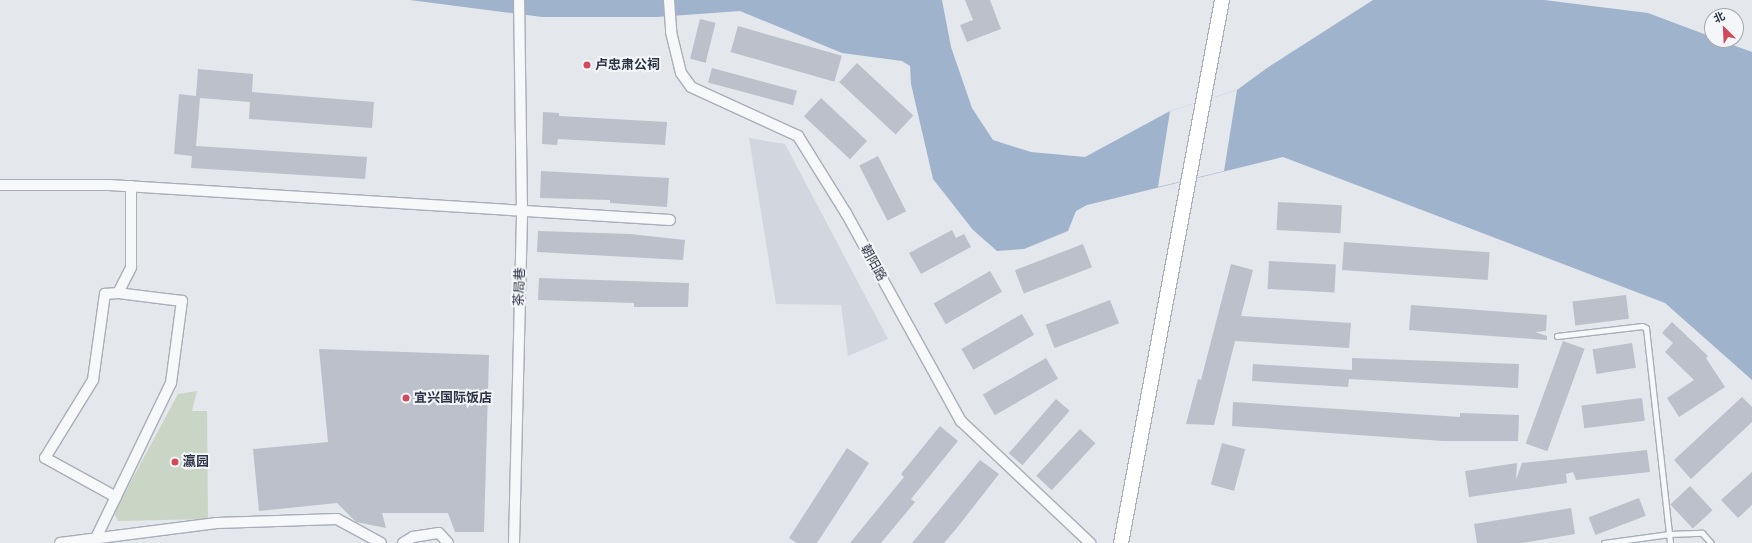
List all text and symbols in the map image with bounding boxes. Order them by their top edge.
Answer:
north arrow [1704,8,1744,48]
text: 北 [1712,9,1727,26]
place label: 卢忠肃公祠 [595,57,660,73]
marker: 卢忠肃公祠 [582,60,592,70]
street label: 朝阳路 [857,242,889,284]
street label: 茶局巷 [512,267,528,307]
place label: 宜兴国际饭店 [414,390,492,406]
marker: 宜兴国际饭店 [401,393,411,403]
place label: 瀛园 [183,454,209,470]
marker: 瀛园 [170,457,180,467]

